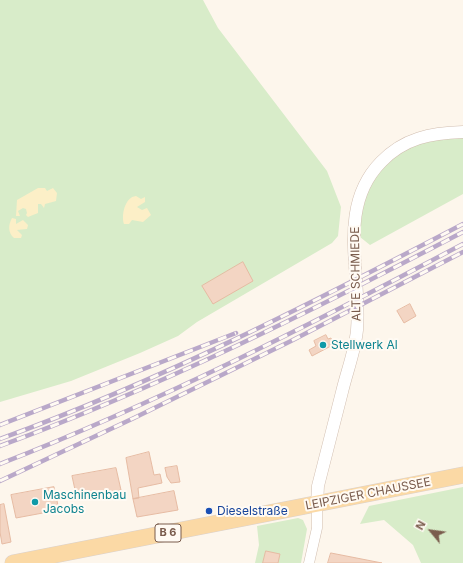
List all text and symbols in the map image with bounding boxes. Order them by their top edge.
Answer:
street label: ALTE SCHMIEDE [348,226,364,322]
place label: Stellwerk Al [331,338,398,352]
marker: Stellwerk Al [318,340,328,350]
street label: LEIPZIGER CHAUSSEE [304,475,432,513]
place label: Maschinenbau Jacobs [43,488,126,516]
marker: Maschinenbau Jacobs [30,497,40,507]
place label: Dieselstraße [217,504,288,518]
marker: Dieselstraße [204,506,214,516]
north arrow [411,511,451,551]
text: N [412,518,429,532]
road number: B 6 [155,524,181,542]

